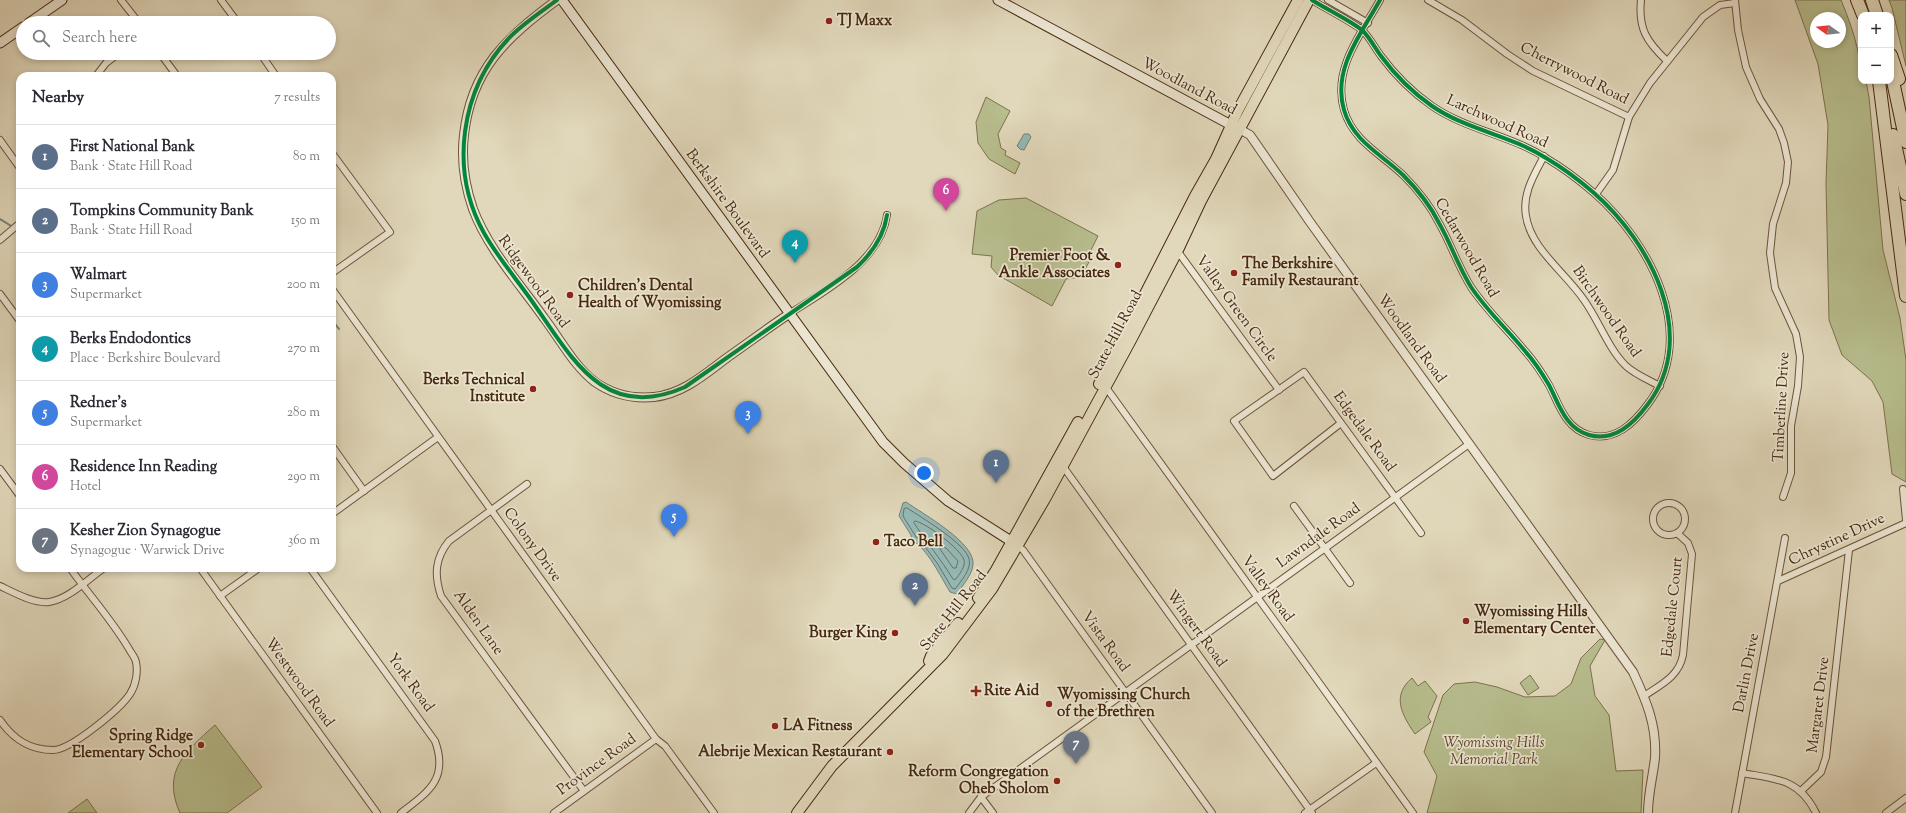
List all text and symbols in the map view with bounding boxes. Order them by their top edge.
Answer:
place label: TJ Maxx [837,11,893,32]
north arrow [1810,12,1846,48]
map controls [1858,12,1894,84]
button: + [1858,12,1894,48]
search box [16,16,336,60]
marker: TJ Maxx [824,16,834,26]
icon: search [30,27,52,49]
text: Search here [62,28,137,49]
street label: Cherrywood Road [1516,38,1632,111]
button: − [1858,48,1894,84]
street label: Woodland Road [1138,53,1241,121]
text: Nearby [32,86,84,110]
text: 7 results [274,89,320,107]
street label: Larchwood Road [1443,90,1552,154]
text: First National Bank [70,137,195,158]
street label: Berkshire Boulevard [680,145,774,263]
text: 1 [43,148,47,166]
text: 80 m [293,148,320,166]
text: Bank · State Hill Road [70,158,192,176]
pin: 6 [933,178,959,211]
street label: Cedarwood Road [1429,194,1503,302]
text: Tompkins Community Bank [70,201,254,222]
text: 2 [42,212,48,230]
text: 150 m [291,212,320,230]
text: Bank · State Hill Road [70,222,192,240]
pin: 4 [782,230,808,263]
street label: Ridgewood Road [492,231,574,333]
place label: Premier Foot & Ankle Associates [999,246,1111,284]
street label: Valley Green Circle [1190,251,1282,367]
place label: The Berkshire Family Restaurant [1242,254,1359,292]
marker: Premier Foot & Ankle Associates [1113,260,1123,270]
street label: Birchwood Road [1567,262,1646,362]
text: Walmart [70,265,127,286]
marker: The Berkshire Family Restaurant [1229,268,1239,278]
text: 3 [42,276,48,294]
text: 200 m [287,276,320,294]
place label: Children's Dental Health of Wyomissing [578,276,722,314]
text: Supermarket [70,286,142,304]
street label: State Hill Road [1084,287,1148,383]
marker: Children's Dental Health of Wyomissing [565,290,575,300]
street label: Woodland Road [1372,290,1451,388]
text: Berks Endodontics [70,329,191,350]
text: 4 [42,340,48,358]
text: 270 m [287,340,320,358]
text: Place · Berkshire Boulevard [70,350,221,368]
street label: Timberline Drive [1769,351,1795,463]
place label: Berks Technical Institute [423,370,526,408]
marker: Berks Technical Institute [528,384,538,394]
street label: Edgedale Road [1328,387,1401,477]
text: Redner's [70,393,127,414]
pin: 3 [735,401,761,434]
text: 5 [43,404,47,422]
text: 280 m [287,404,320,422]
text: Supermarket [70,414,142,432]
pin: 1 [983,450,1009,483]
text: Residence Inn Reading [70,457,217,478]
your location [914,463,934,483]
text: 6 [42,468,48,486]
text: 290 m [287,468,320,486]
text: Hotel [70,478,101,496]
street label: Lawndale Road [1273,498,1366,574]
street label: Colony Drive [498,504,566,586]
pin: 5 [661,504,687,537]
street label: Chrystine Drive [1785,508,1889,572]
text: Kesher Zion Synagogue [70,521,221,542]
text: 7 [42,532,48,550]
text: 360 m [288,532,320,550]
place label: Taco Bell [884,532,944,553]
marker: Taco Bell [871,537,881,547]
text: Synagogue · Warwick Drive [70,542,224,560]
street label: Valley Road [1236,551,1299,627]
street label: Edgedale Court [1657,556,1689,658]
street label: State Hill Road [916,566,993,656]
pin: 2 [902,573,928,606]
street label: Alden Lane [448,586,508,660]
street label: Wingert Road [1161,586,1231,672]
place label: Wyomissing Hills Elementary Center [1474,602,1596,640]
street label: Vista Road [1076,607,1134,677]
marker: Wyomissing Hills Elementary Center [1461,616,1471,626]
place label: Burger King [809,623,888,644]
marker: Burger King [890,628,900,638]
street label: Darlin Drive [1729,631,1765,715]
street label: Westwood Road [259,634,339,732]
street label: York Road [382,649,439,717]
street label: Margaret Drive [1803,656,1835,754]
place label: Rite Aid [984,681,1040,702]
place label: Wyomissing Church of the Brethren [1057,685,1191,723]
marker: Rite Aid [971,686,981,696]
marker: Wyomissing Church of the Brethren [1044,699,1054,709]
place label: LA Fitness [783,716,852,737]
marker: LA Fitness [770,721,780,731]
place label: Spring Ridge Elementary School [72,726,194,764]
street label: Province Road [553,729,641,801]
pin: 7 [1063,731,1089,764]
park label: Wyomissing Hills Memorial Park [1443,733,1545,771]
marker: Spring Ridge Elementary School [196,740,206,750]
place label: Alebrije Mexican Restaurant [698,742,883,763]
marker: Alebrije Mexican Restaurant [885,747,895,757]
place label: Reform Congregation Oheb Sholom [908,762,1050,800]
marker: Reform Congregation Oheb Sholom [1052,776,1062,786]

